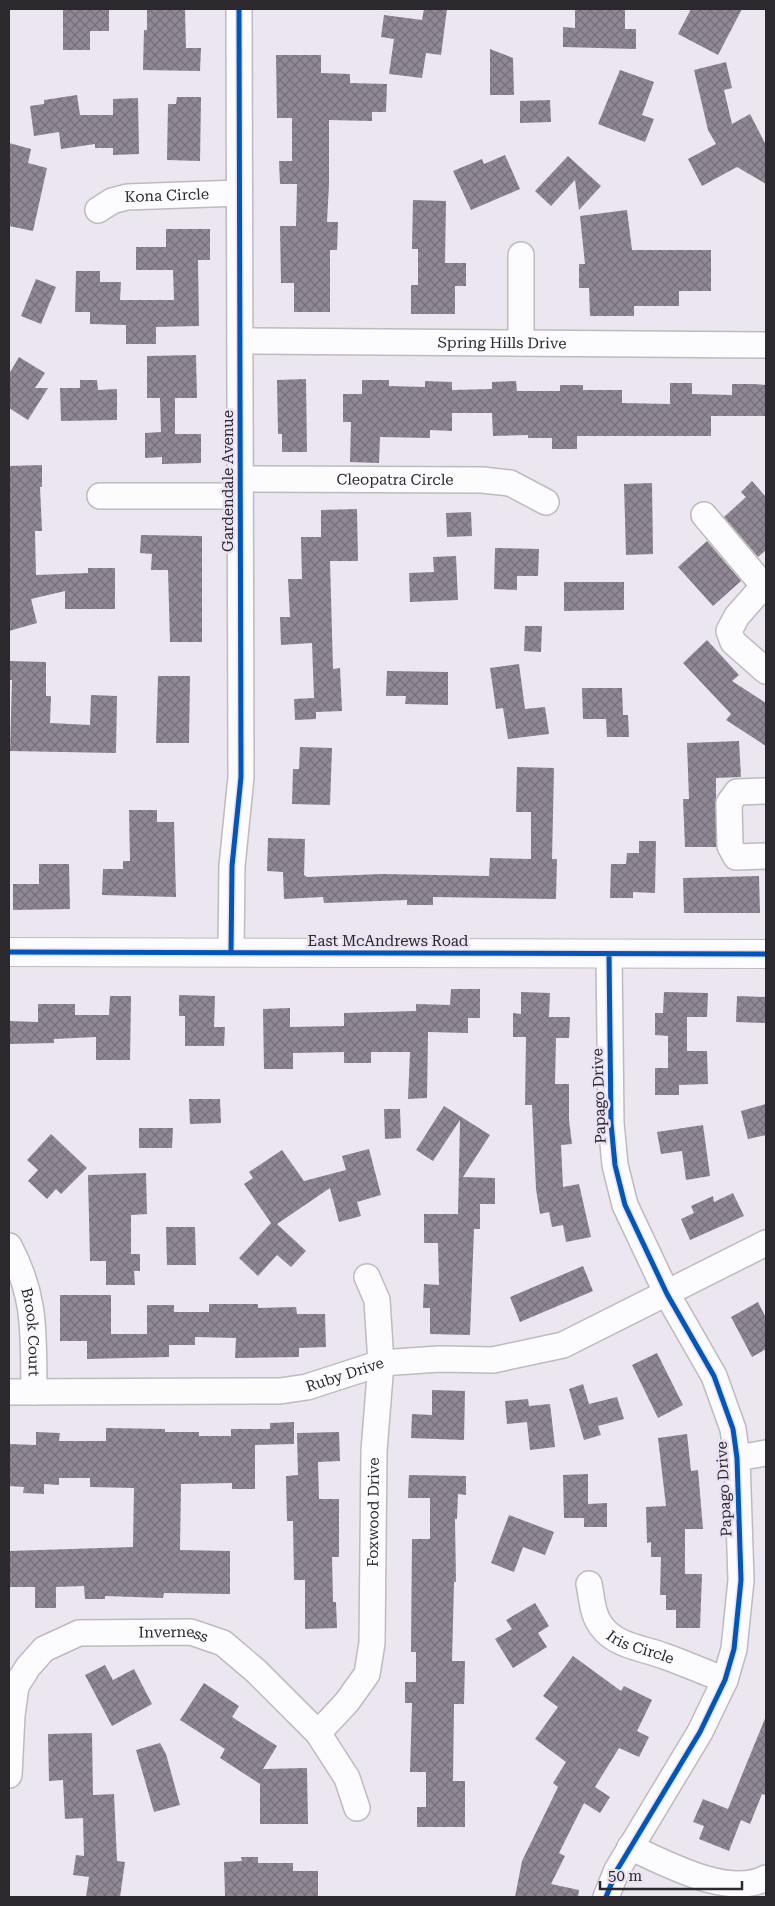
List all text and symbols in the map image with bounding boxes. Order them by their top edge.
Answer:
street label: Kona Circle [124,185,209,206]
street label: Spring Hills Drive [437,334,567,352]
street label: Gardendale Avenue [219,410,237,552]
street label: Cleopatra Circle [336,470,454,489]
street label: East McAndrews Road [308,932,469,950]
street label: Papago Drive [588,1048,610,1144]
street label: Brook Court [17,1286,43,1377]
street label: Ruby Drive [304,1354,386,1396]
street label: Papago Drive [713,1441,735,1537]
street label: Foxwood Drive [364,1457,383,1567]
street label: Inverness [138,1623,211,1646]
street label: Iris Circle [603,1627,677,1668]
scale bar [600,1858,742,1890]
text: 50 m [608,1867,643,1885]

